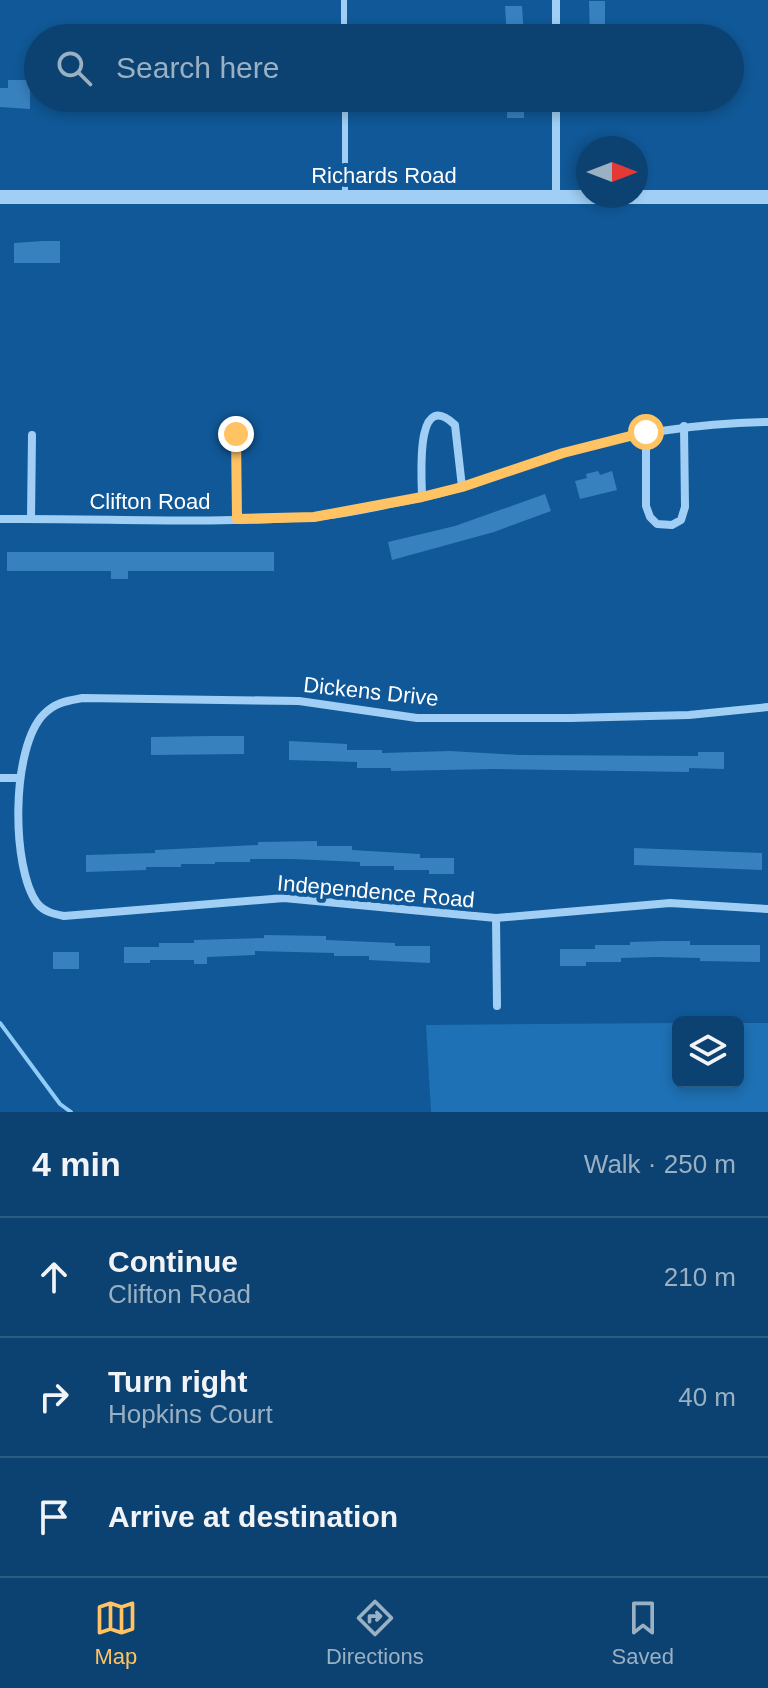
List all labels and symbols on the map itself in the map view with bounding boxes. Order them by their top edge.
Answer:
north arrow [576,136,648,208]
street label: Richards Road [311,163,457,188]
route start [628,414,664,450]
route end [218,416,254,452]
street label: Clifton Road [89,489,211,514]
street label: Dickens Drive [302,672,440,711]
street label: Independence Road [276,870,476,913]

